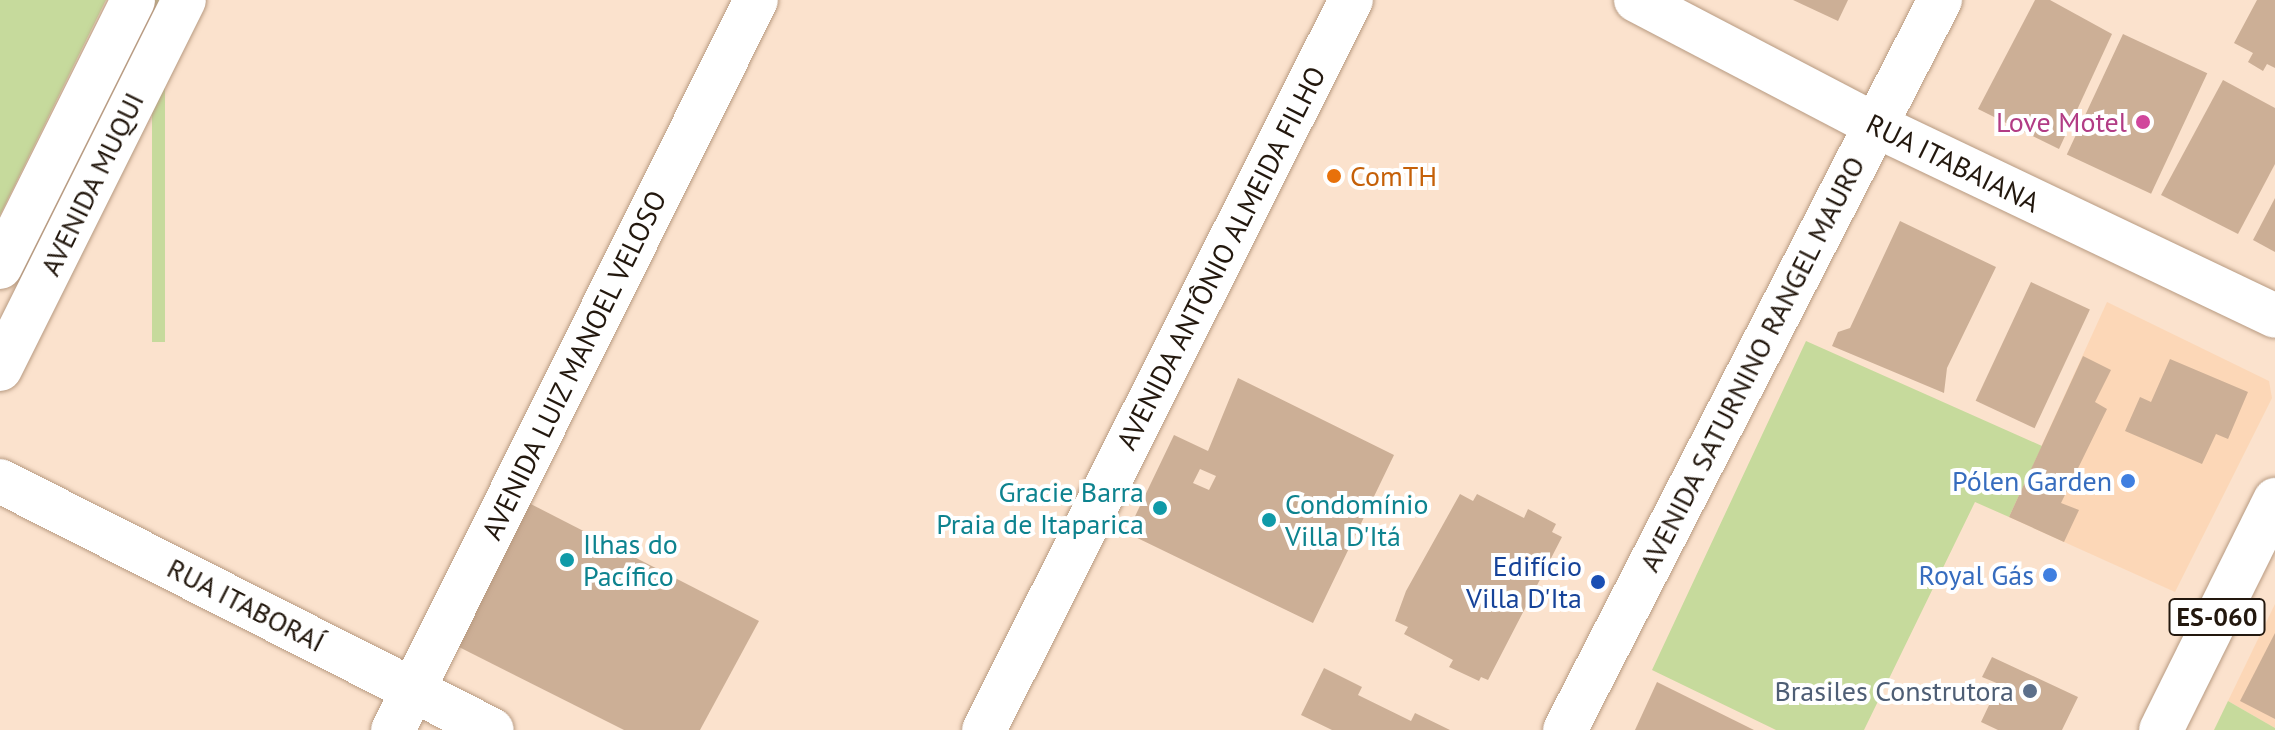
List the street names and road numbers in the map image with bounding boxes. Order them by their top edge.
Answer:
street label: AVENIDA ANTÔNIO ALMEIDA FILHO [1109,59,1333,457]
street label: AVENIDA MUQUI [33,87,151,281]
street label: RUA ITABAIANA [1860,106,2046,220]
street label: AVENIDA SATURNINO RANGEL MAURO [1632,150,1872,578]
street label: AVENIDA LUIZ MANOEL VELOSO [474,183,674,547]
street label: RUA ITABORAÍ [161,551,331,659]
road number: ES-060 [2167,595,2267,639]

